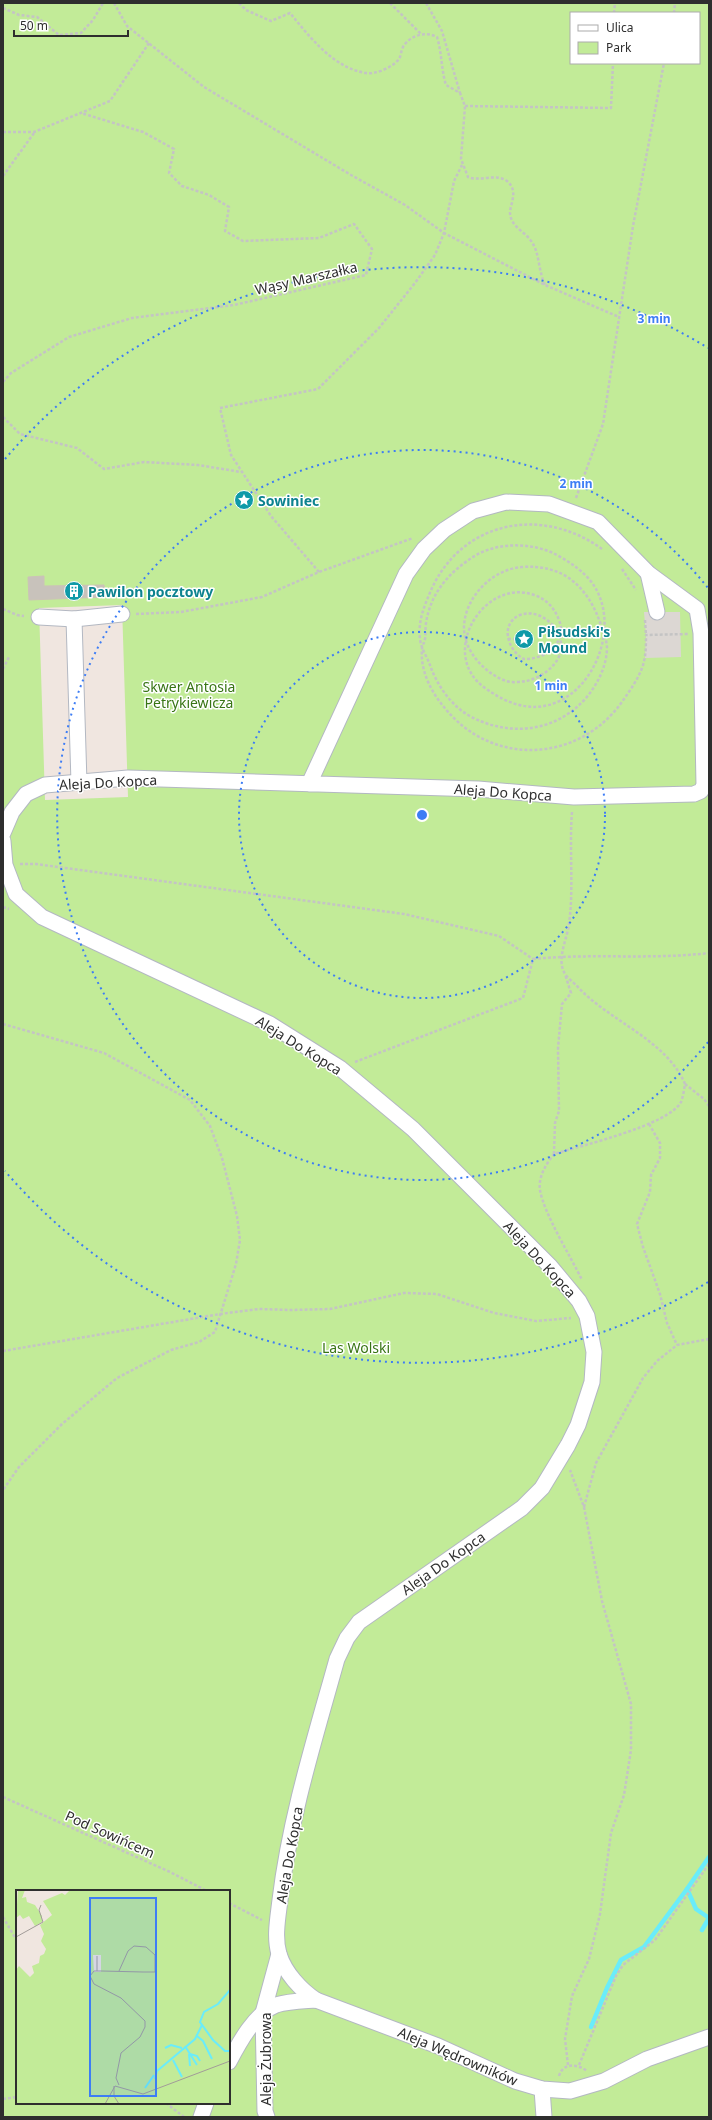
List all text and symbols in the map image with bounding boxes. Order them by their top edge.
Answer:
scale bar [14,12,128,38]
legend [570,12,700,64]
text: 50 m [20,17,48,34]
text: Ulica [606,19,633,36]
text: Park [606,39,632,56]
street label: Wąsy Marszałka [253,257,359,299]
text: 3 min [637,310,671,327]
text: 2 min [559,475,593,492]
place icon: Sowiniec [233,489,255,511]
place label: Sowiniec [258,491,319,510]
building icon: Pawilon pocztowy [63,580,85,602]
place label: Pawilon pocztowy [88,582,213,601]
place label: Piłsudski's Mound [538,622,610,657]
place icon: Piłsudski's Mound [513,628,535,650]
park label: Skwer Antosia Petrykiewicza [143,677,235,712]
text: 1 min [534,677,568,694]
street label: Aleja Do Kopca [58,770,158,794]
street label: Aleja Do Kopca [453,779,553,805]
centre of rings [415,808,429,822]
street label: Aleja Do Kopca [252,1011,346,1079]
street label: Aleja Do Kopca [500,1217,580,1301]
park label: Las Wolski [322,1338,390,1357]
street label: Aleja Do Kopca [397,1527,489,1599]
street label: Aleja Do Kopca [271,1805,307,1905]
street label: Pod Sowińcem [62,1806,158,1862]
inset map [16,1890,230,2104]
street label: Aleja Żubrowa [256,2012,275,2106]
street label: Aleja Wędrowników [395,2022,521,2090]

